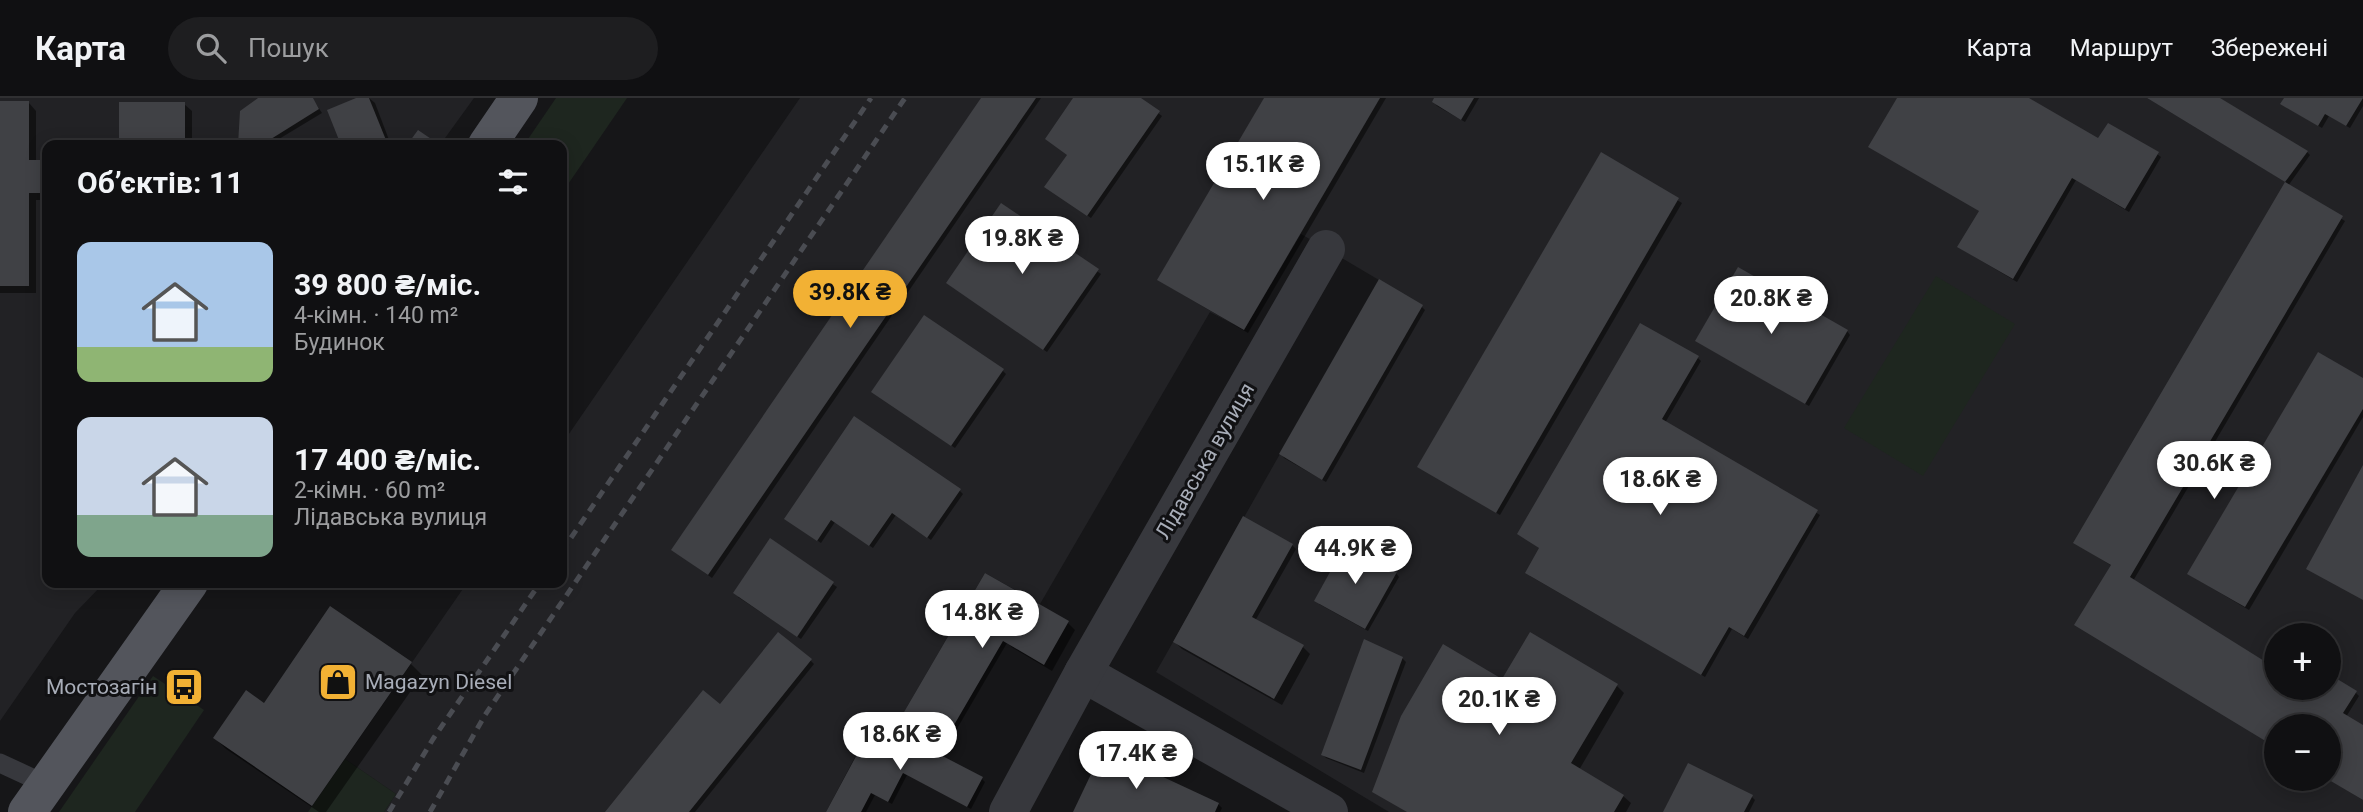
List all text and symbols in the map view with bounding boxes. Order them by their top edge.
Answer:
search box [168,17,658,80]
text: Карта [35,29,126,68]
icon: search [192,29,230,67]
text: Пошук [248,33,329,63]
text: Карта [1966,34,2032,62]
text: Маршрут [2070,34,2173,62]
text: Збережені [2211,34,2328,62]
pin: 15.1K ₴ [1198,142,1328,202]
text: 15.1K ₴ [1222,151,1304,178]
icon: filters [494,163,532,201]
text: Об’єктів: 11 [77,165,243,200]
pin: 19.8K ₴ [957,216,1087,276]
text: 19.8K ₴ [981,225,1063,252]
text: 39 800 ₴/міс. [294,267,481,302]
icon: home [133,270,217,354]
pin: 39.8K ₴ [785,271,915,330]
pin: 20.8K ₴ [1706,276,1836,336]
text: 39.8K ₴ [809,279,891,306]
text: 20.8K ₴ [1730,285,1812,312]
text: 4-кімн. · 140 m² [294,302,458,329]
text: Будинок [294,329,385,356]
street label: Лідавська вулиця [1151,379,1259,543]
text: 17 400 ₴/міс. [294,442,481,477]
pin: 30.6K ₴ [2149,442,2279,501]
icon: home [133,445,217,529]
text: 30.6K ₴ [2173,450,2255,477]
pin: 18.6K ₴ [1595,458,1725,517]
text: 18.6K ₴ [1619,466,1701,493]
text: 2-кімн. · 60 m² [294,477,445,504]
text: Лідавська вулиця [294,504,487,531]
pin: 44.9K ₴ [1290,526,1420,586]
text: 44.9K ₴ [1314,535,1396,562]
pin: 14.8K ₴ [917,590,1047,650]
text: 14.8K ₴ [941,599,1023,626]
map controls [2264,623,2341,791]
button: + [2264,623,2341,700]
shop icon: Magazyn Diesel [317,661,359,703]
bus stop icon: Мостозагін [163,666,205,708]
place label: Magazyn Diesel [365,670,512,694]
place label: Мостозагін [46,675,157,699]
pin: 20.1K ₴ [1434,678,1564,737]
text: 20.1K ₴ [1458,686,1540,713]
pin: 18.6K ₴ [835,712,965,772]
button: − [2264,714,2341,791]
text: 18.6K ₴ [859,721,941,748]
pin: 17.4K ₴ [1071,732,1201,791]
text: 17.4K ₴ [1095,740,1177,767]

